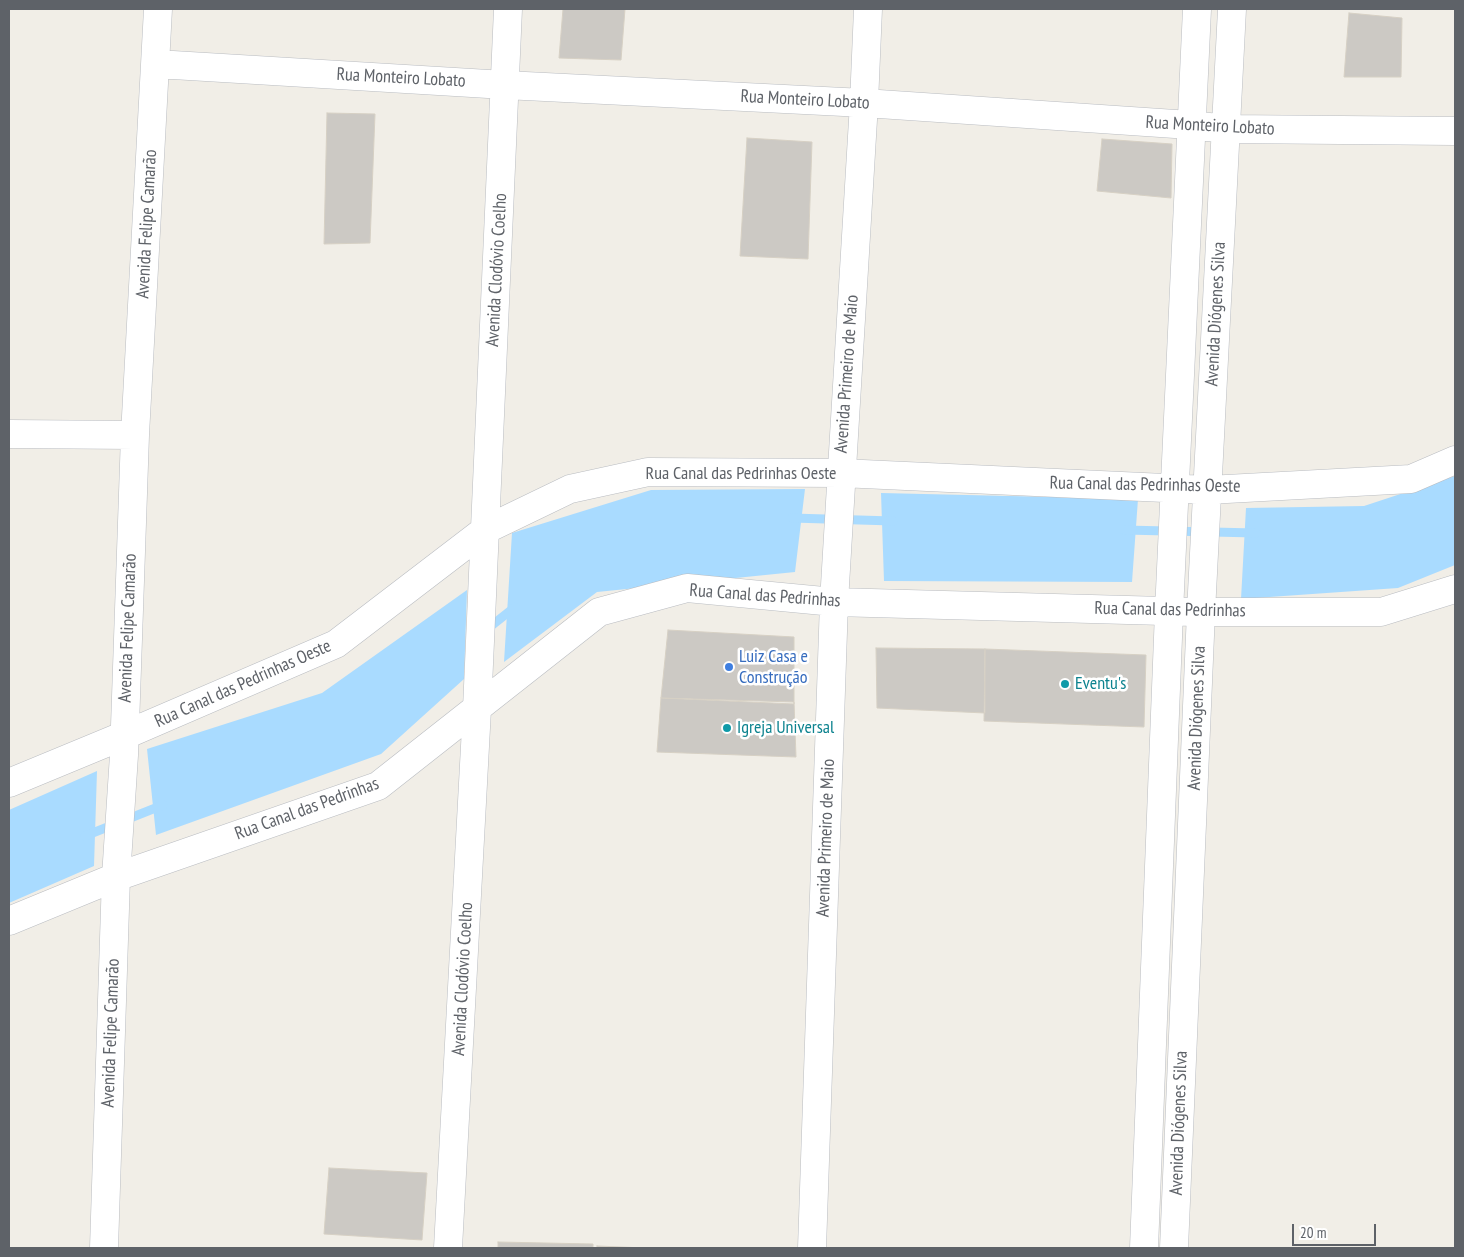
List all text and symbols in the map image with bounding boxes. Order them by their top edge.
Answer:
street label: Rua Monteiro Lobato [336,64,466,92]
street label: Rua Monteiro Lobato [740,86,870,114]
street label: Rua Monteiro Lobato [1145,112,1275,140]
street label: Avenida Felipe Camarão [132,149,162,299]
street label: Avenida Clodóvio Coelho [482,193,512,347]
street label: Avenida Diógenes Silva [1201,241,1231,387]
street label: Avenida Primeiro de Maio [831,294,863,454]
street label: Rua Canal das Pedrinhas Oeste [646,463,836,485]
street label: Rua Canal das Pedrinhas Oeste [1049,473,1241,497]
street label: Avenida Felipe Camarão [115,553,141,703]
street label: Rua Canal das Pedrinhas [689,580,841,612]
street label: Rua Canal das Pedrinhas [1094,598,1246,622]
street label: Rua Canal das Pedrinhas Oeste [151,635,335,733]
street label: Avenida Diógenes Silva [1184,645,1210,791]
place label: Luiz Casa e Construção [739,646,808,689]
marker: Luiz Casa e Construção [723,661,735,673]
place label: Eventu's [1075,673,1126,695]
marker: Eventu's [1059,678,1071,690]
place label: Igreja Universal [737,717,834,739]
marker: Igreja Universal [721,722,733,734]
street label: Avenida Primeiro de Maio [812,758,840,918]
street label: Rua Canal das Pedrinhas [232,773,382,845]
street label: Avenida Clodóvio Coelho [448,902,478,1056]
street label: Avenida Felipe Camarão [98,958,124,1108]
street label: Avenida Diógenes Silva [1166,1050,1192,1196]
scale bar [1294,1214,1378,1246]
text: 20 m [1300,1223,1326,1242]

